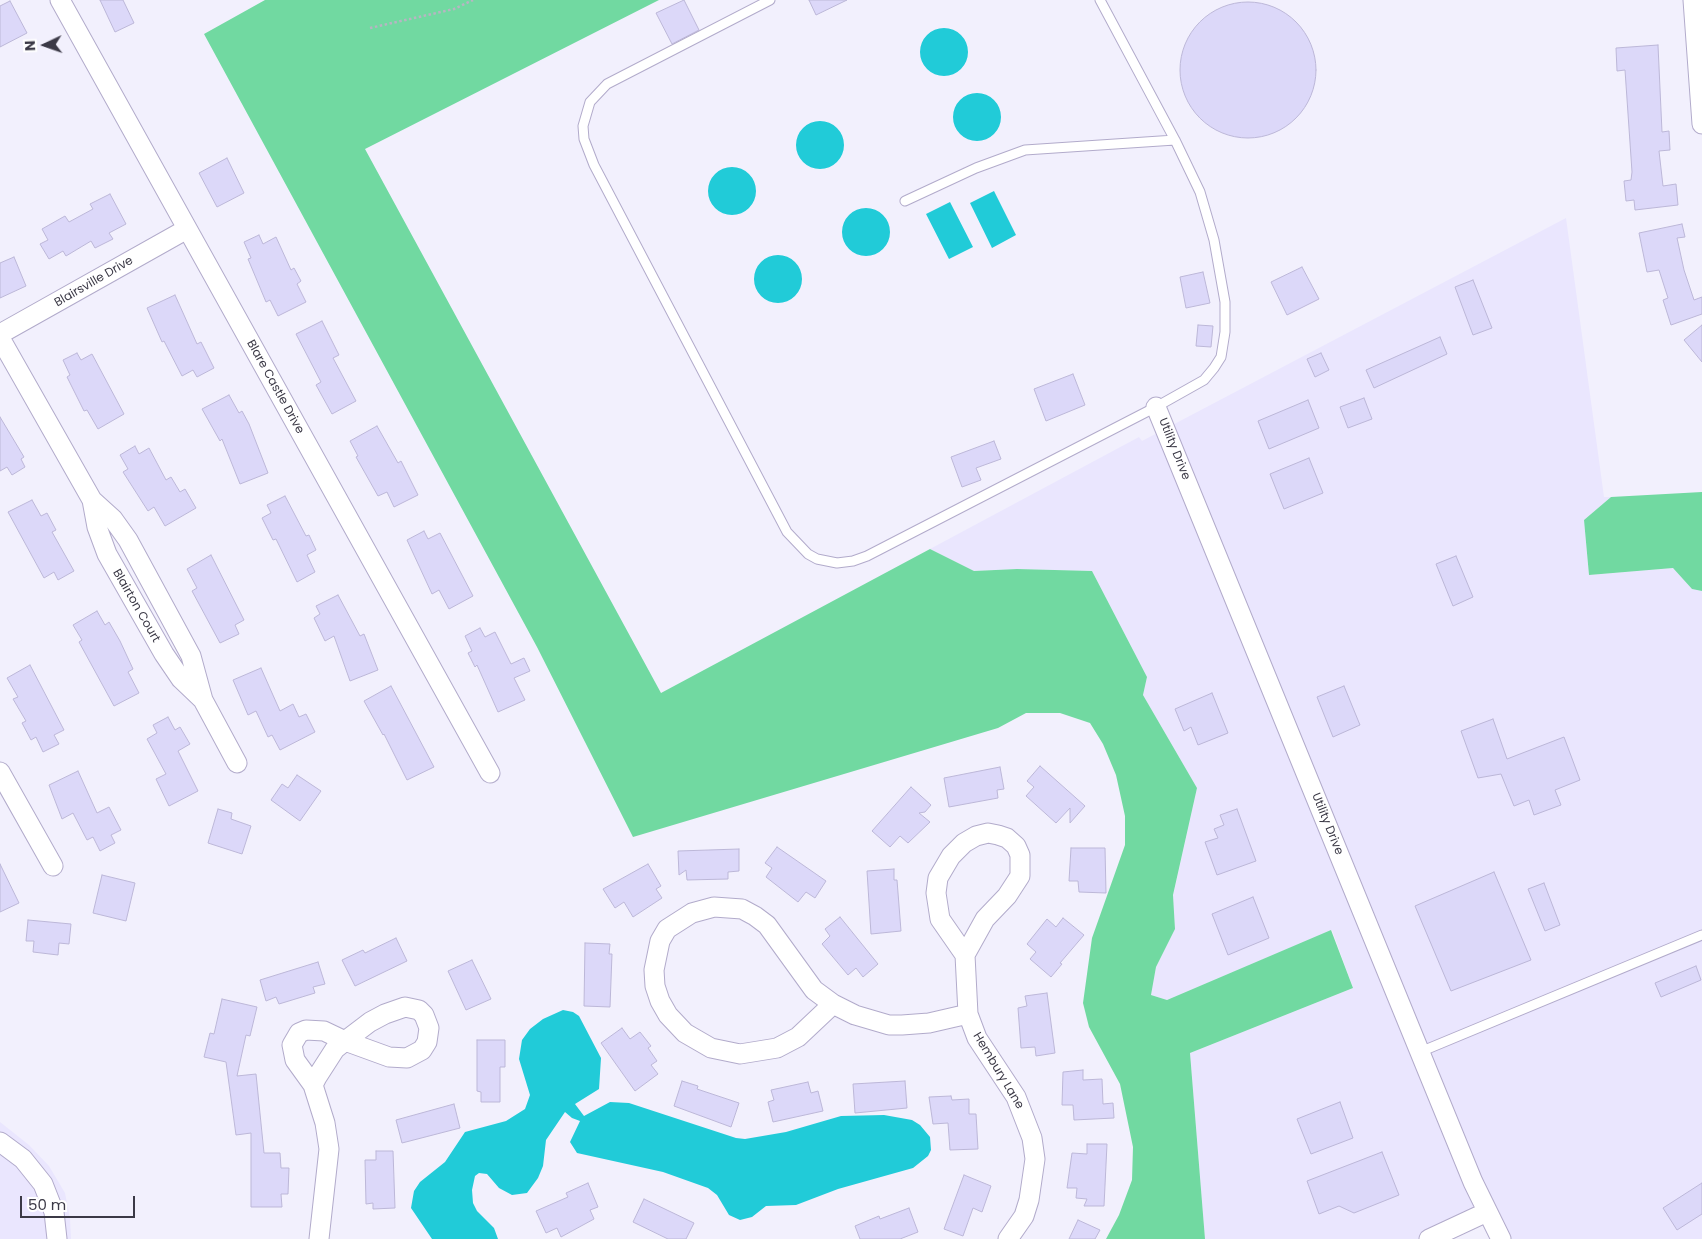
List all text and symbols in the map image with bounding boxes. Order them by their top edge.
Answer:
north arrow [20,20,70,70]
text: N [20,40,40,52]
street label: Blairsville Drive [52,254,136,310]
street label: Blare Castle Drive [243,337,307,437]
street label: Utility Drive [1155,416,1193,482]
street label: Blairton Court [109,567,163,645]
street label: Utility Drive [1308,791,1346,857]
street label: Hembury Lane [969,1030,1027,1112]
scale bar [22,1186,138,1218]
text: 50 m [28,1194,66,1215]

